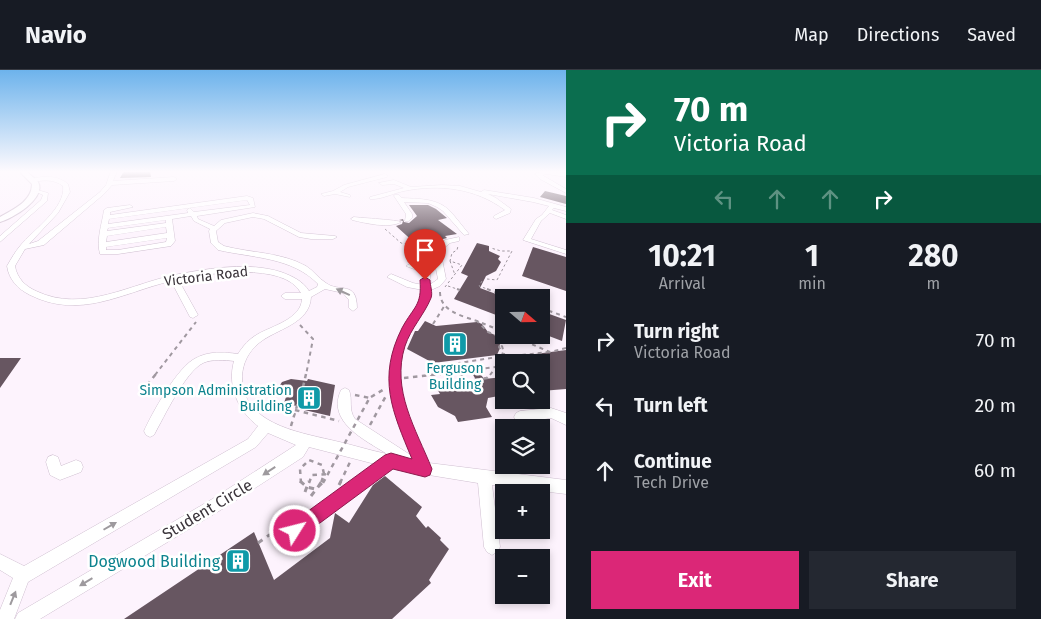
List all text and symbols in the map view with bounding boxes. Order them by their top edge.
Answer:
text: Navio [25,21,87,49]
text: Map [794,24,829,46]
text: Directions [857,24,939,46]
text: Saved [967,24,1016,46]
text: 70 m [674,88,748,130]
icon: right [591,90,656,155]
text: Victoria Road [674,130,807,157]
icon: left [710,185,738,213]
icon: ahead [763,185,791,213]
icon: ahead [816,185,844,213]
icon: right [869,185,897,213]
pin [404,229,446,280]
icon: arrive [411,236,439,264]
text: 10:21 [648,238,716,274]
text: 1 [805,238,819,274]
text: 280 [908,238,959,274]
street label: Victoria Road [163,263,249,290]
text: Arrival [659,274,706,293]
text: min [798,274,826,293]
text: m [927,274,940,293]
one-way arrow [336,287,351,296]
north arrow [495,289,550,344]
map controls [495,289,550,604]
text: Turn right [634,320,719,343]
icon: right [591,327,619,355]
text: 70 m [976,329,1016,352]
building icon: Ferguson Building [442,331,468,357]
text: Victoria Road [634,343,730,362]
button: search [495,354,550,409]
place label: Ferguson Building [426,360,484,393]
place label: Simpson Administration Building [139,382,293,415]
building icon: Simpson Administration Building [296,385,322,411]
icon: left [591,392,619,420]
text: Turn left [634,394,708,417]
text: 20 m [975,394,1016,417]
button: layers [495,419,550,474]
text: Continue [634,450,712,473]
icon: ahead [591,457,619,485]
text: 60 m [974,459,1016,482]
one-way arrow [263,466,276,475]
text: Tech Drive [634,473,709,492]
street label: Student Circle [159,475,256,544]
button: + [495,484,550,539]
position arrow [268,504,320,556]
one-way arrow [102,522,117,530]
building icon: Dogwood Building [225,548,251,574]
button: − [495,549,550,604]
button: Exit [591,551,799,609]
button: Share [809,551,1016,609]
place label: Dogwood Building [88,552,221,571]
one-way arrow [79,578,92,587]
one-way arrow [10,590,18,605]

